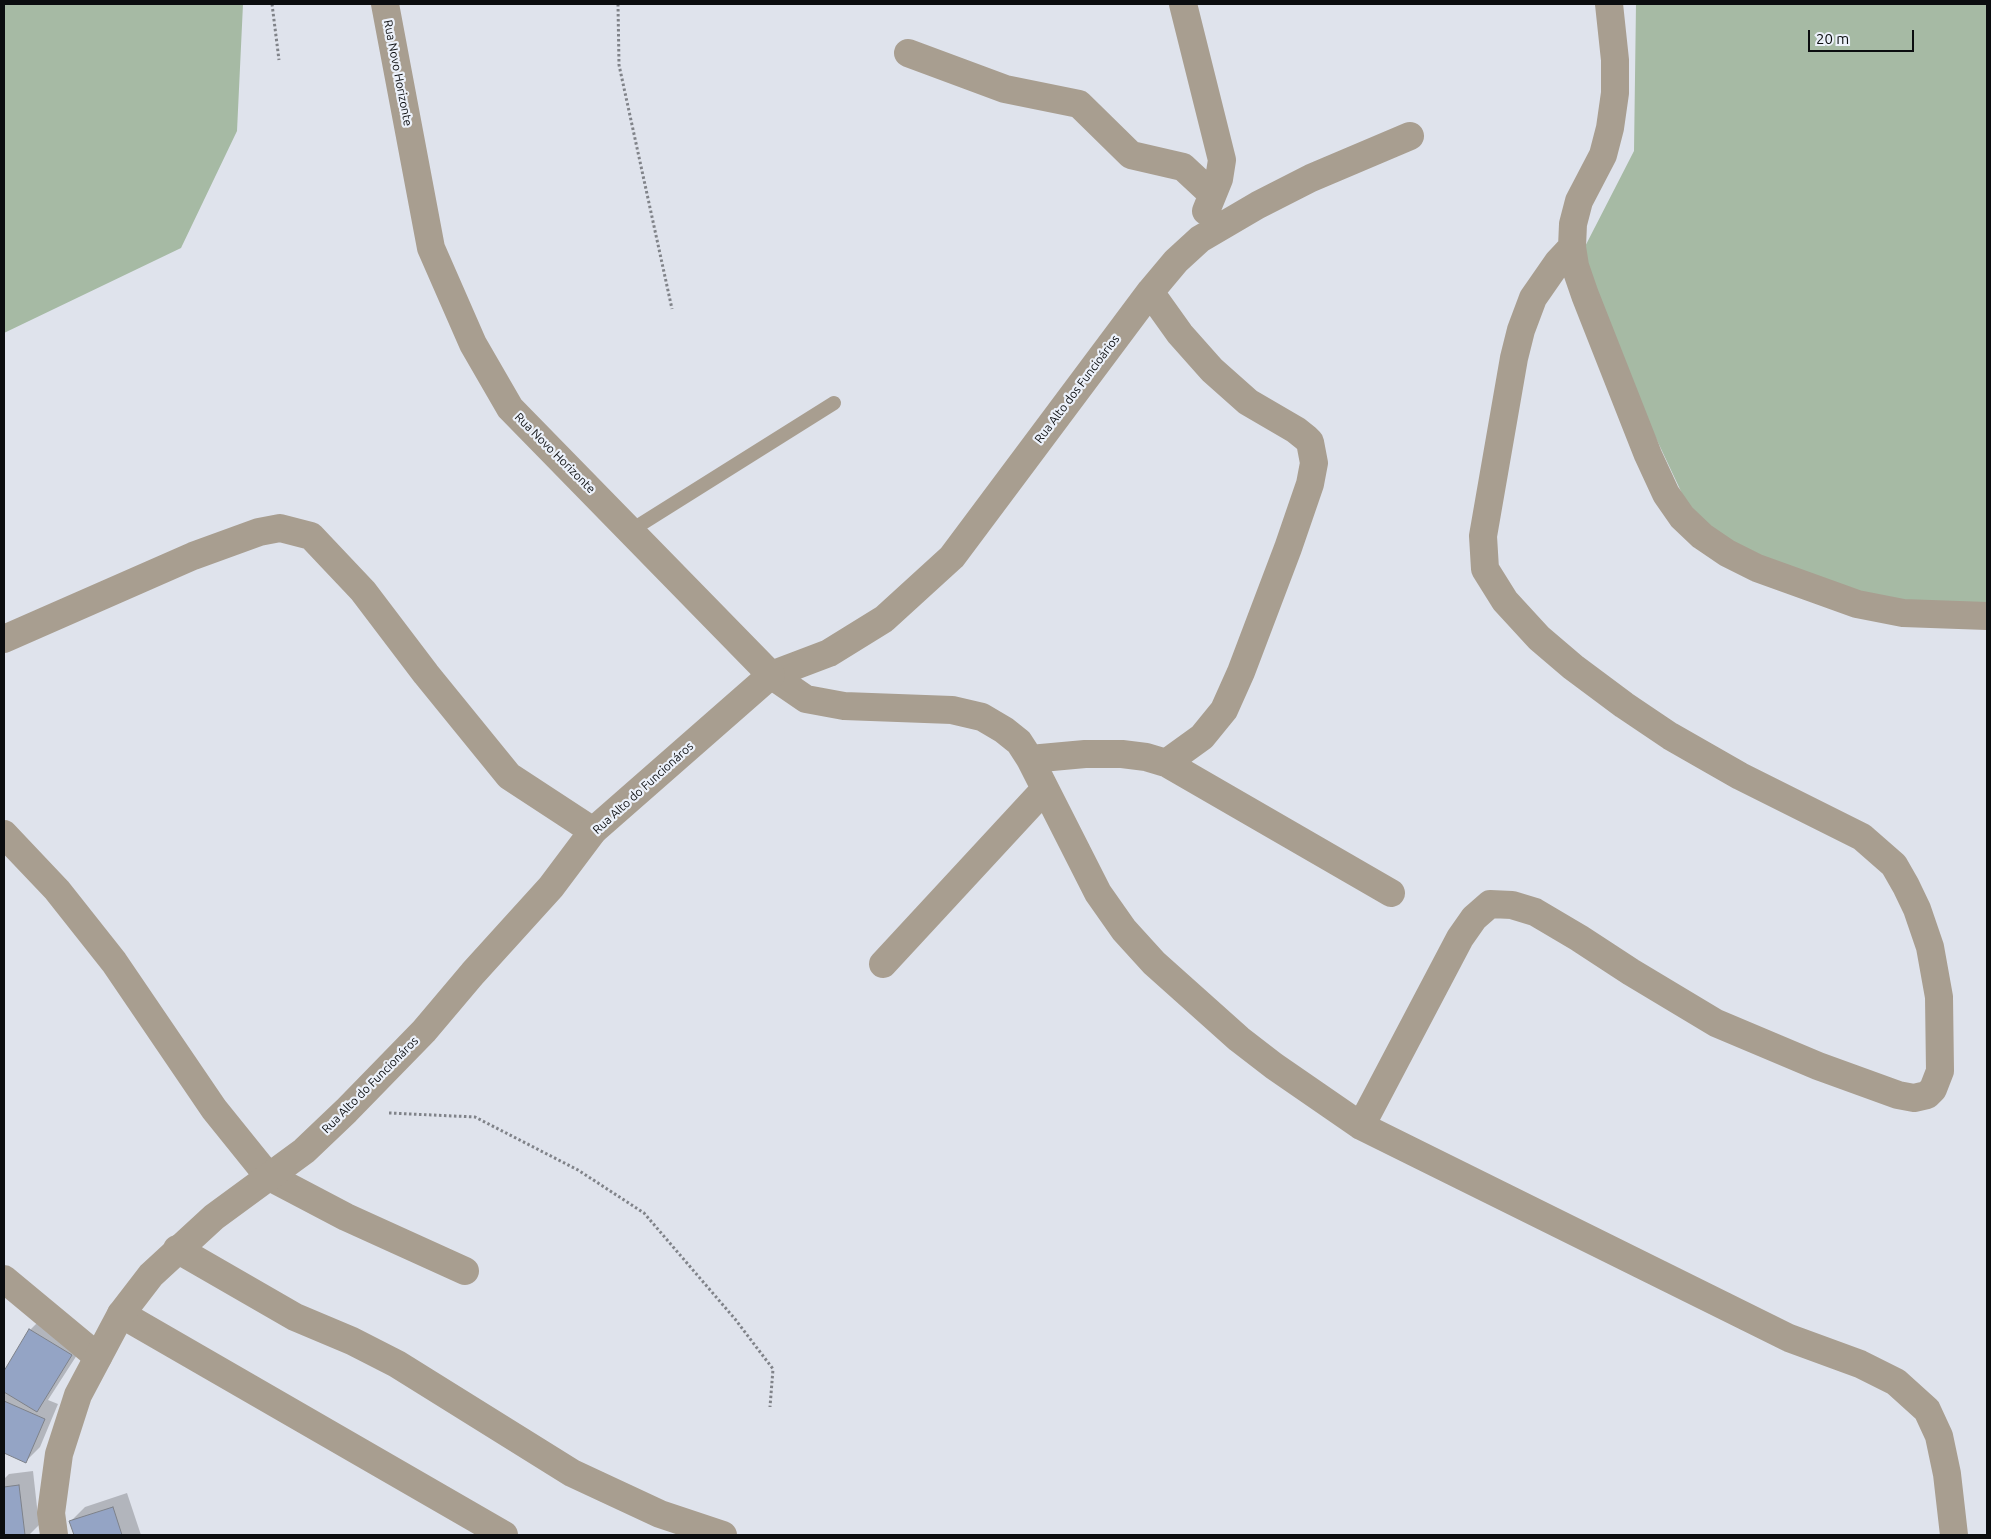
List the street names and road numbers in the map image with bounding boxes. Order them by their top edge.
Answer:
street label: Rua Novo Horizonte [381,19,415,127]
street label: Rua Alto dos Funcioários [1032,332,1122,446]
street label: Rua Novo Horizonte [512,410,598,496]
street label: Rua Alto do Funcionáros [590,739,696,837]
street label: Rua Alto do Funcionáros [319,1034,421,1136]

